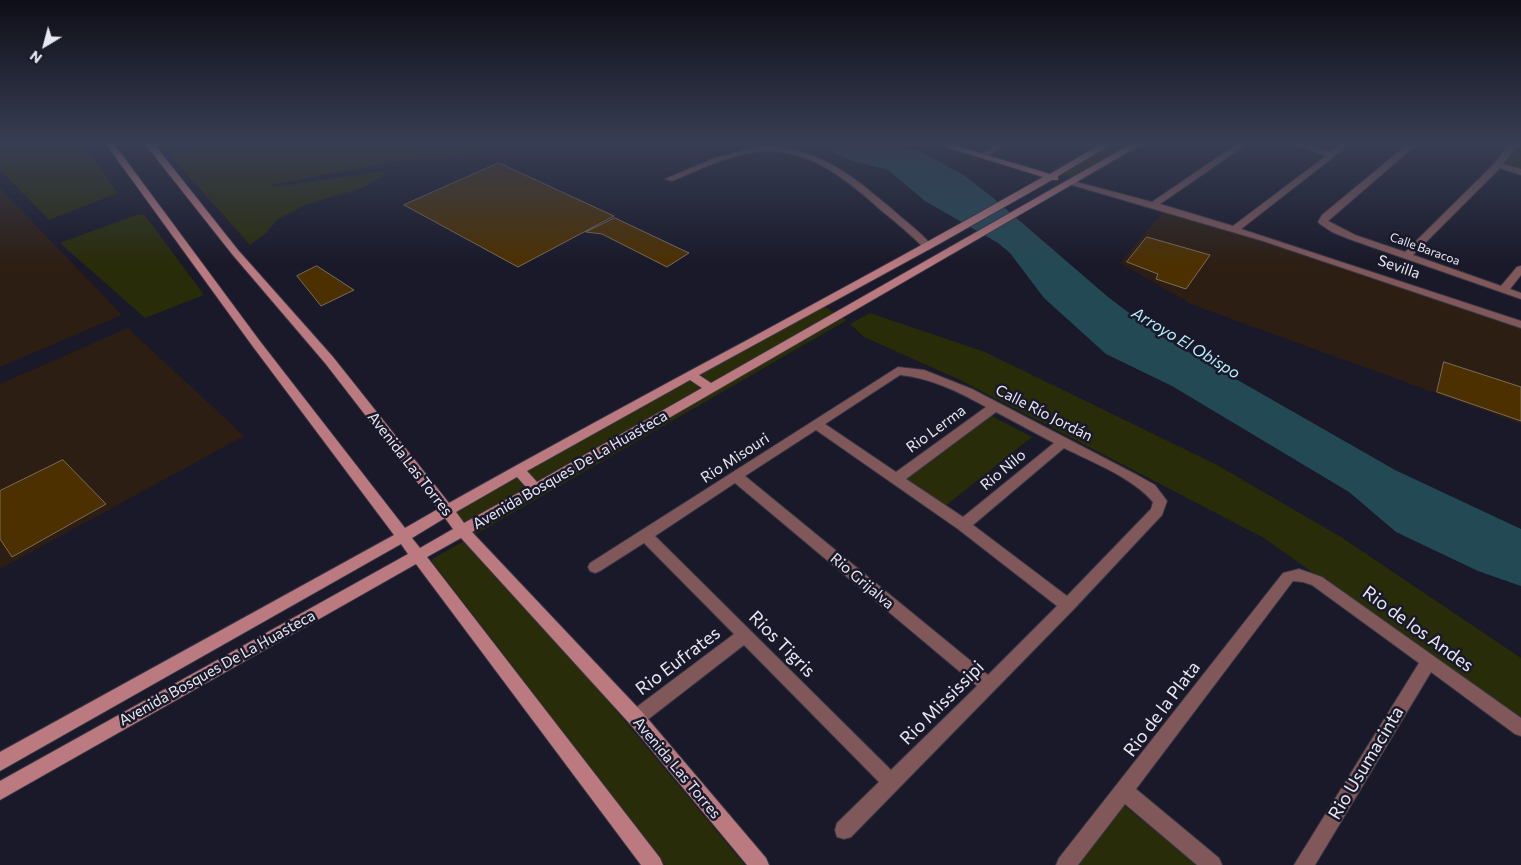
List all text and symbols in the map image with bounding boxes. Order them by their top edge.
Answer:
north arrow [20,20,70,70]
text: N [26,47,45,67]
street label: Calle Baracoa [1388,230,1462,268]
street label: Sevilla [1375,251,1423,283]
water label: Arroyo El Obispo [1128,303,1244,383]
street label: Calle Río Jordán [993,381,1095,445]
street label: Rio Lerma [903,401,969,457]
street label: Avenida Bosques De La Huasteca [470,407,670,533]
street label: Avenida Las Torres [364,408,456,520]
street label: Rio Misouri [697,429,773,487]
street label: Rio Nilo [977,446,1029,494]
street label: Rio Grijalva [827,549,897,613]
street label: Rio de los Andes [1358,582,1478,676]
street label: Avenida Bosques De La Huasteca [116,606,318,730]
street label: Rios Tigris [744,606,820,682]
street label: Rio Eufrates [632,622,724,700]
street label: Rio Mississipi [895,656,989,750]
street label: Rio de la Plata [1119,657,1205,761]
street label: Rio Usumacinta [1324,703,1408,823]
street label: Avenida Las Torres [629,714,725,822]

